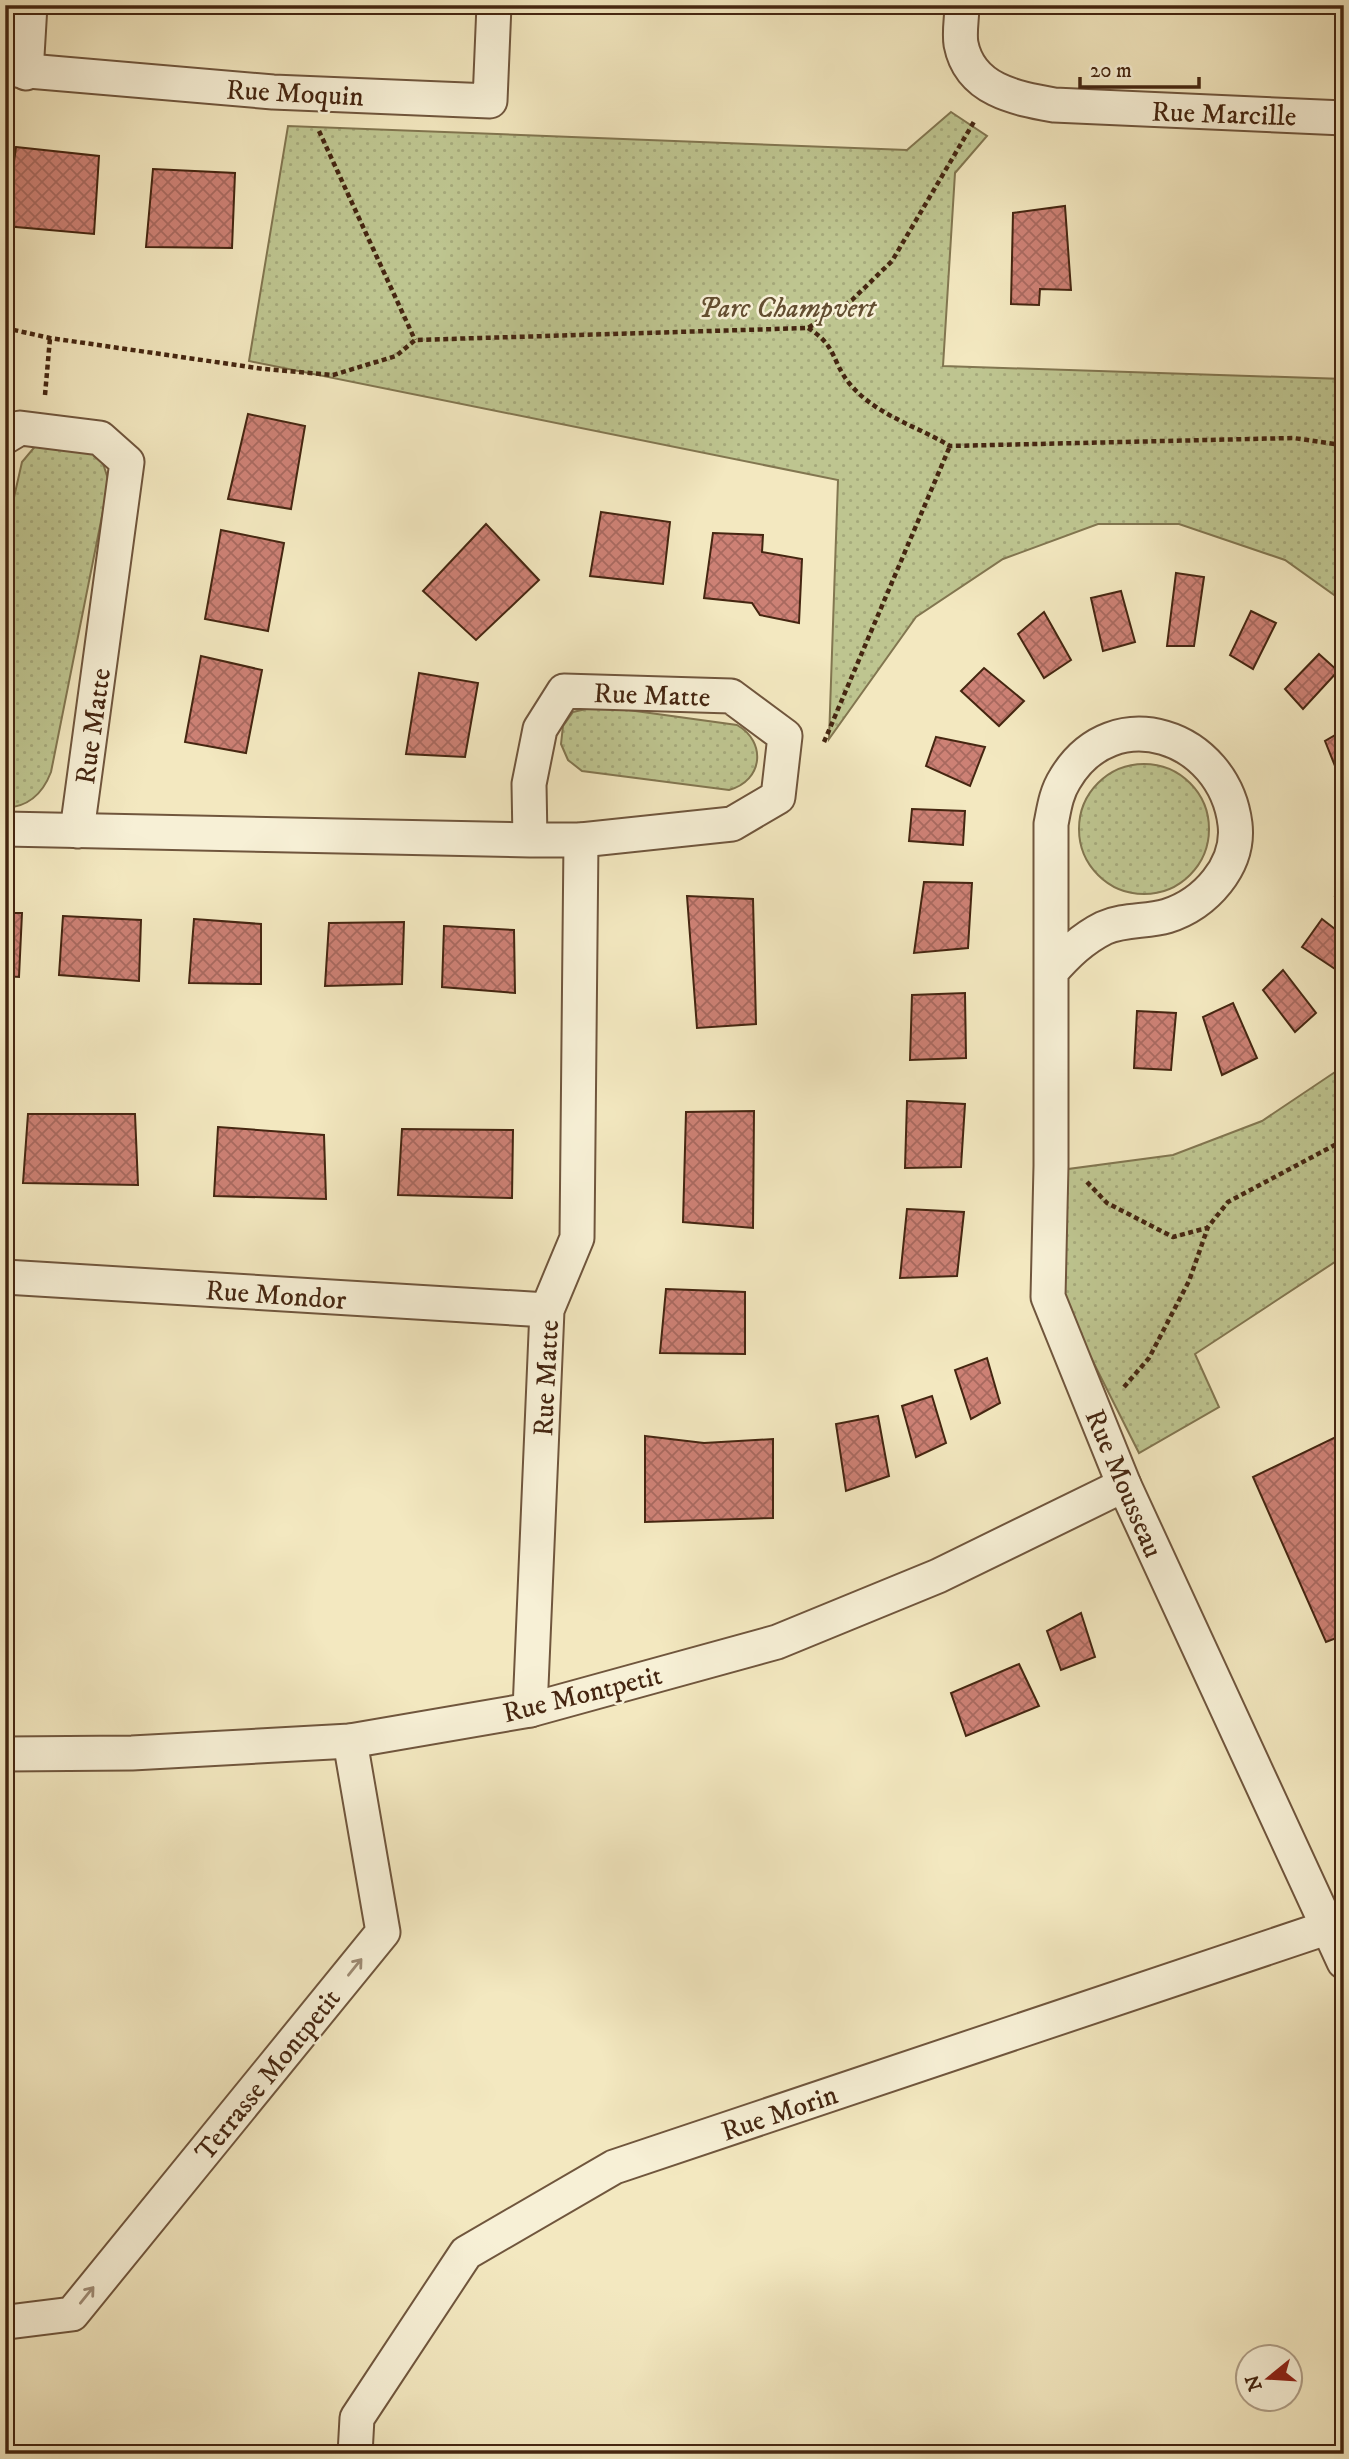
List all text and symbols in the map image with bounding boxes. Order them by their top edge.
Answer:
scale bar [1080,46,1198,90]
text: 20 m [1090,58,1132,84]
street label: Rue Moquin [225,72,365,115]
street label: Rue Marcille [1151,94,1297,135]
park label: Parc Champvert [699,291,878,326]
street label: Rue Matte [68,666,119,786]
street label: Rue Matte [593,676,711,715]
street label: Rue Mondor [204,1273,348,1318]
street label: Rue Matte [526,1319,567,1437]
street label: Rue Mousseau [1077,1404,1171,1563]
street label: Rue Montpetit [499,1658,666,1731]
one-way arrow [347,1958,362,1976]
street label: Terrasse Montpetit [188,1982,348,2168]
street label: Rue Morin [717,2077,843,2150]
one-way arrow [80,2287,95,2305]
north arrow [1234,2344,1304,2414]
text: N [1241,2371,1268,2394]

